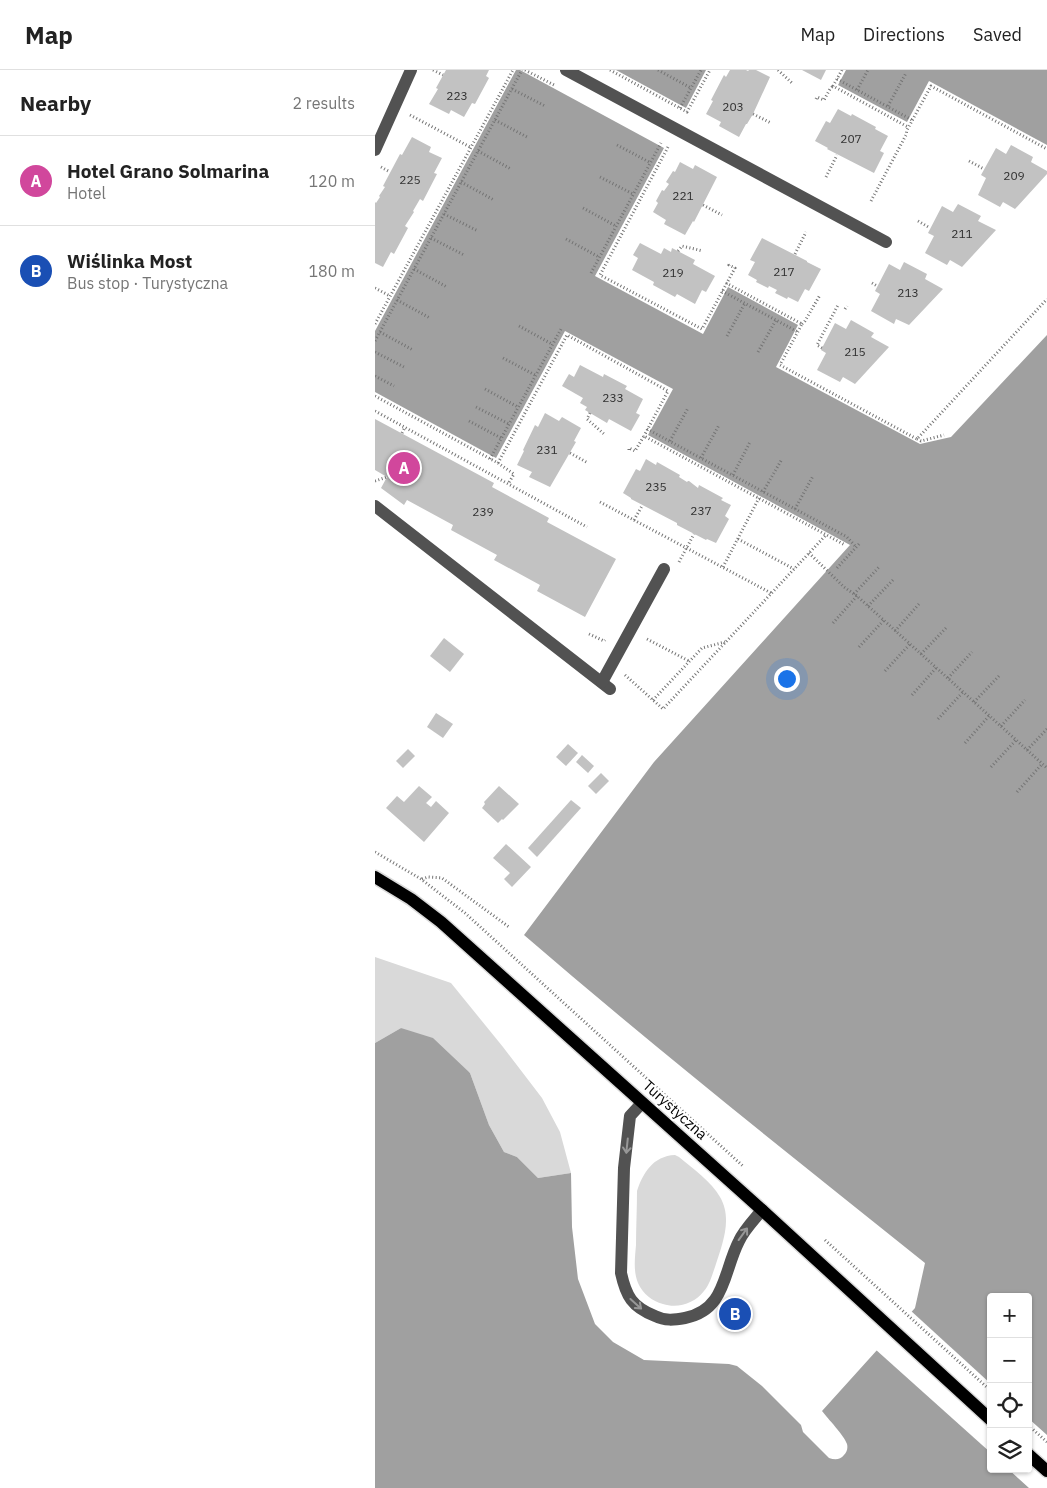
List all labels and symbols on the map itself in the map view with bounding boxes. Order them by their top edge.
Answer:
house number: 223 [446,88,468,103]
house number: 203 [722,99,744,114]
house number: 207 [840,131,862,146]
house number: 209 [1003,168,1025,183]
house number: 225 [399,172,421,187]
house number: 221 [672,188,694,203]
house number: 211 [951,226,973,241]
house number: 217 [773,264,795,279]
house number: 219 [662,265,684,280]
house number: 213 [897,285,919,300]
house number: 215 [844,344,866,359]
house number: 233 [602,390,624,405]
house number: 231 [536,442,558,457]
pin: A [388,449,420,487]
house number: 235 [645,479,667,494]
house number: 237 [690,503,712,518]
house number: 239 [472,504,494,519]
your location [774,666,800,692]
street label: Turystyczna [639,1076,712,1144]
one-way arrow [622,1138,631,1154]
one-way arrow [738,1228,749,1241]
pin: B [719,1295,751,1333]
one-way arrow [629,1298,642,1310]

